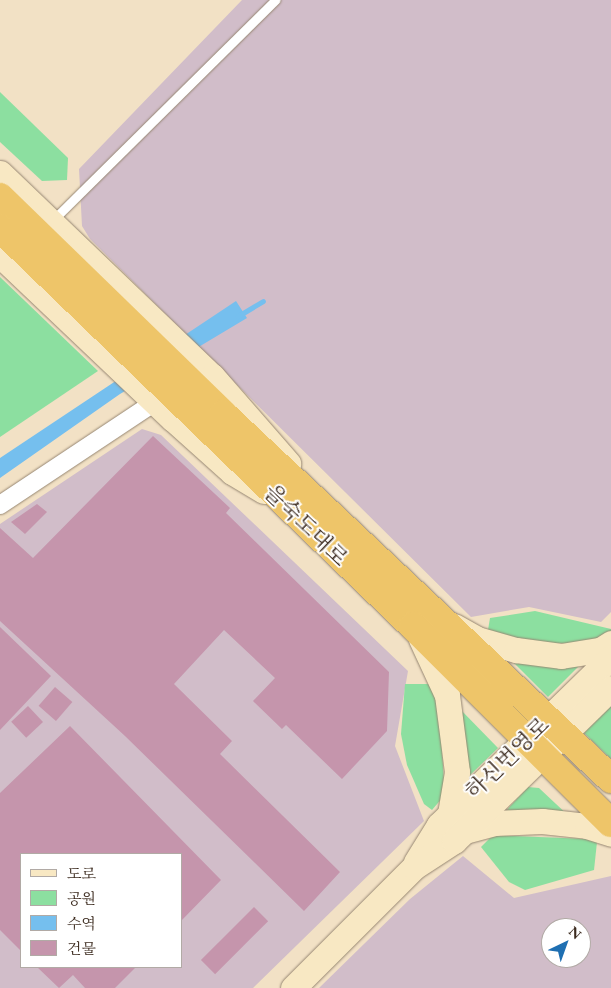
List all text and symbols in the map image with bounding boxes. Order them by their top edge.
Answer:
street label: 을숙도대로 [259,479,353,571]
street label: 하신번영로 [460,712,554,804]
legend [20,853,182,968]
text: 도로 [67,864,96,883]
text: 공원 [67,889,96,908]
text: 수역 [67,914,96,933]
north arrow [541,918,591,968]
text: N [565,922,586,943]
text: 건물 [67,939,96,958]

